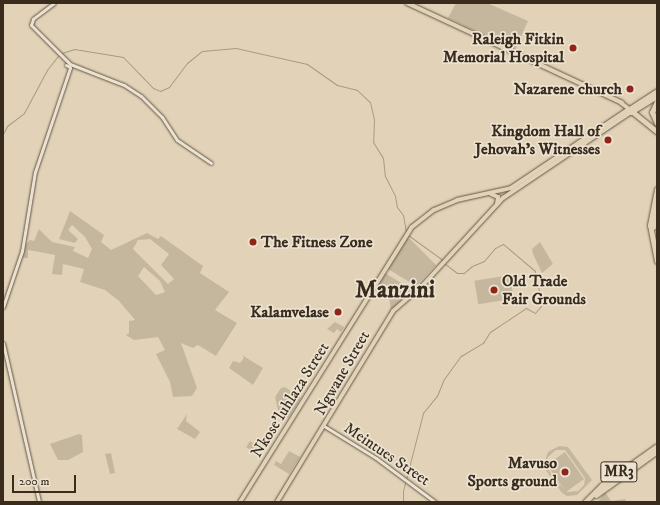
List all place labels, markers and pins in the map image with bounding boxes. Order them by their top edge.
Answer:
place label: Raleigh Fitkin Memorial Hospital [443,29,564,67]
marker: Raleigh Fitkin Memorial Hospital [567,42,579,54]
place label: Nazarene church [514,79,622,99]
marker: Nazarene church [625,84,635,94]
place label: Kingdom Hall of Jehovah's Witnesses [475,121,600,159]
marker: Kingdom Hall of Jehovah's Witnesses [603,135,613,145]
place label: The Fitness Zone [261,232,373,252]
marker: The Fitness Zone [248,237,258,247]
place label: Old Trade Fair Grounds [502,271,586,309]
marker: Old Trade Fair Grounds [489,285,499,295]
place label: Kalamvelase [250,302,329,322]
marker: Kalamvelase [332,306,344,318]
place label: Mavuso Sports ground [467,453,557,491]
marker: Mavuso Sports ground [560,467,570,477]

